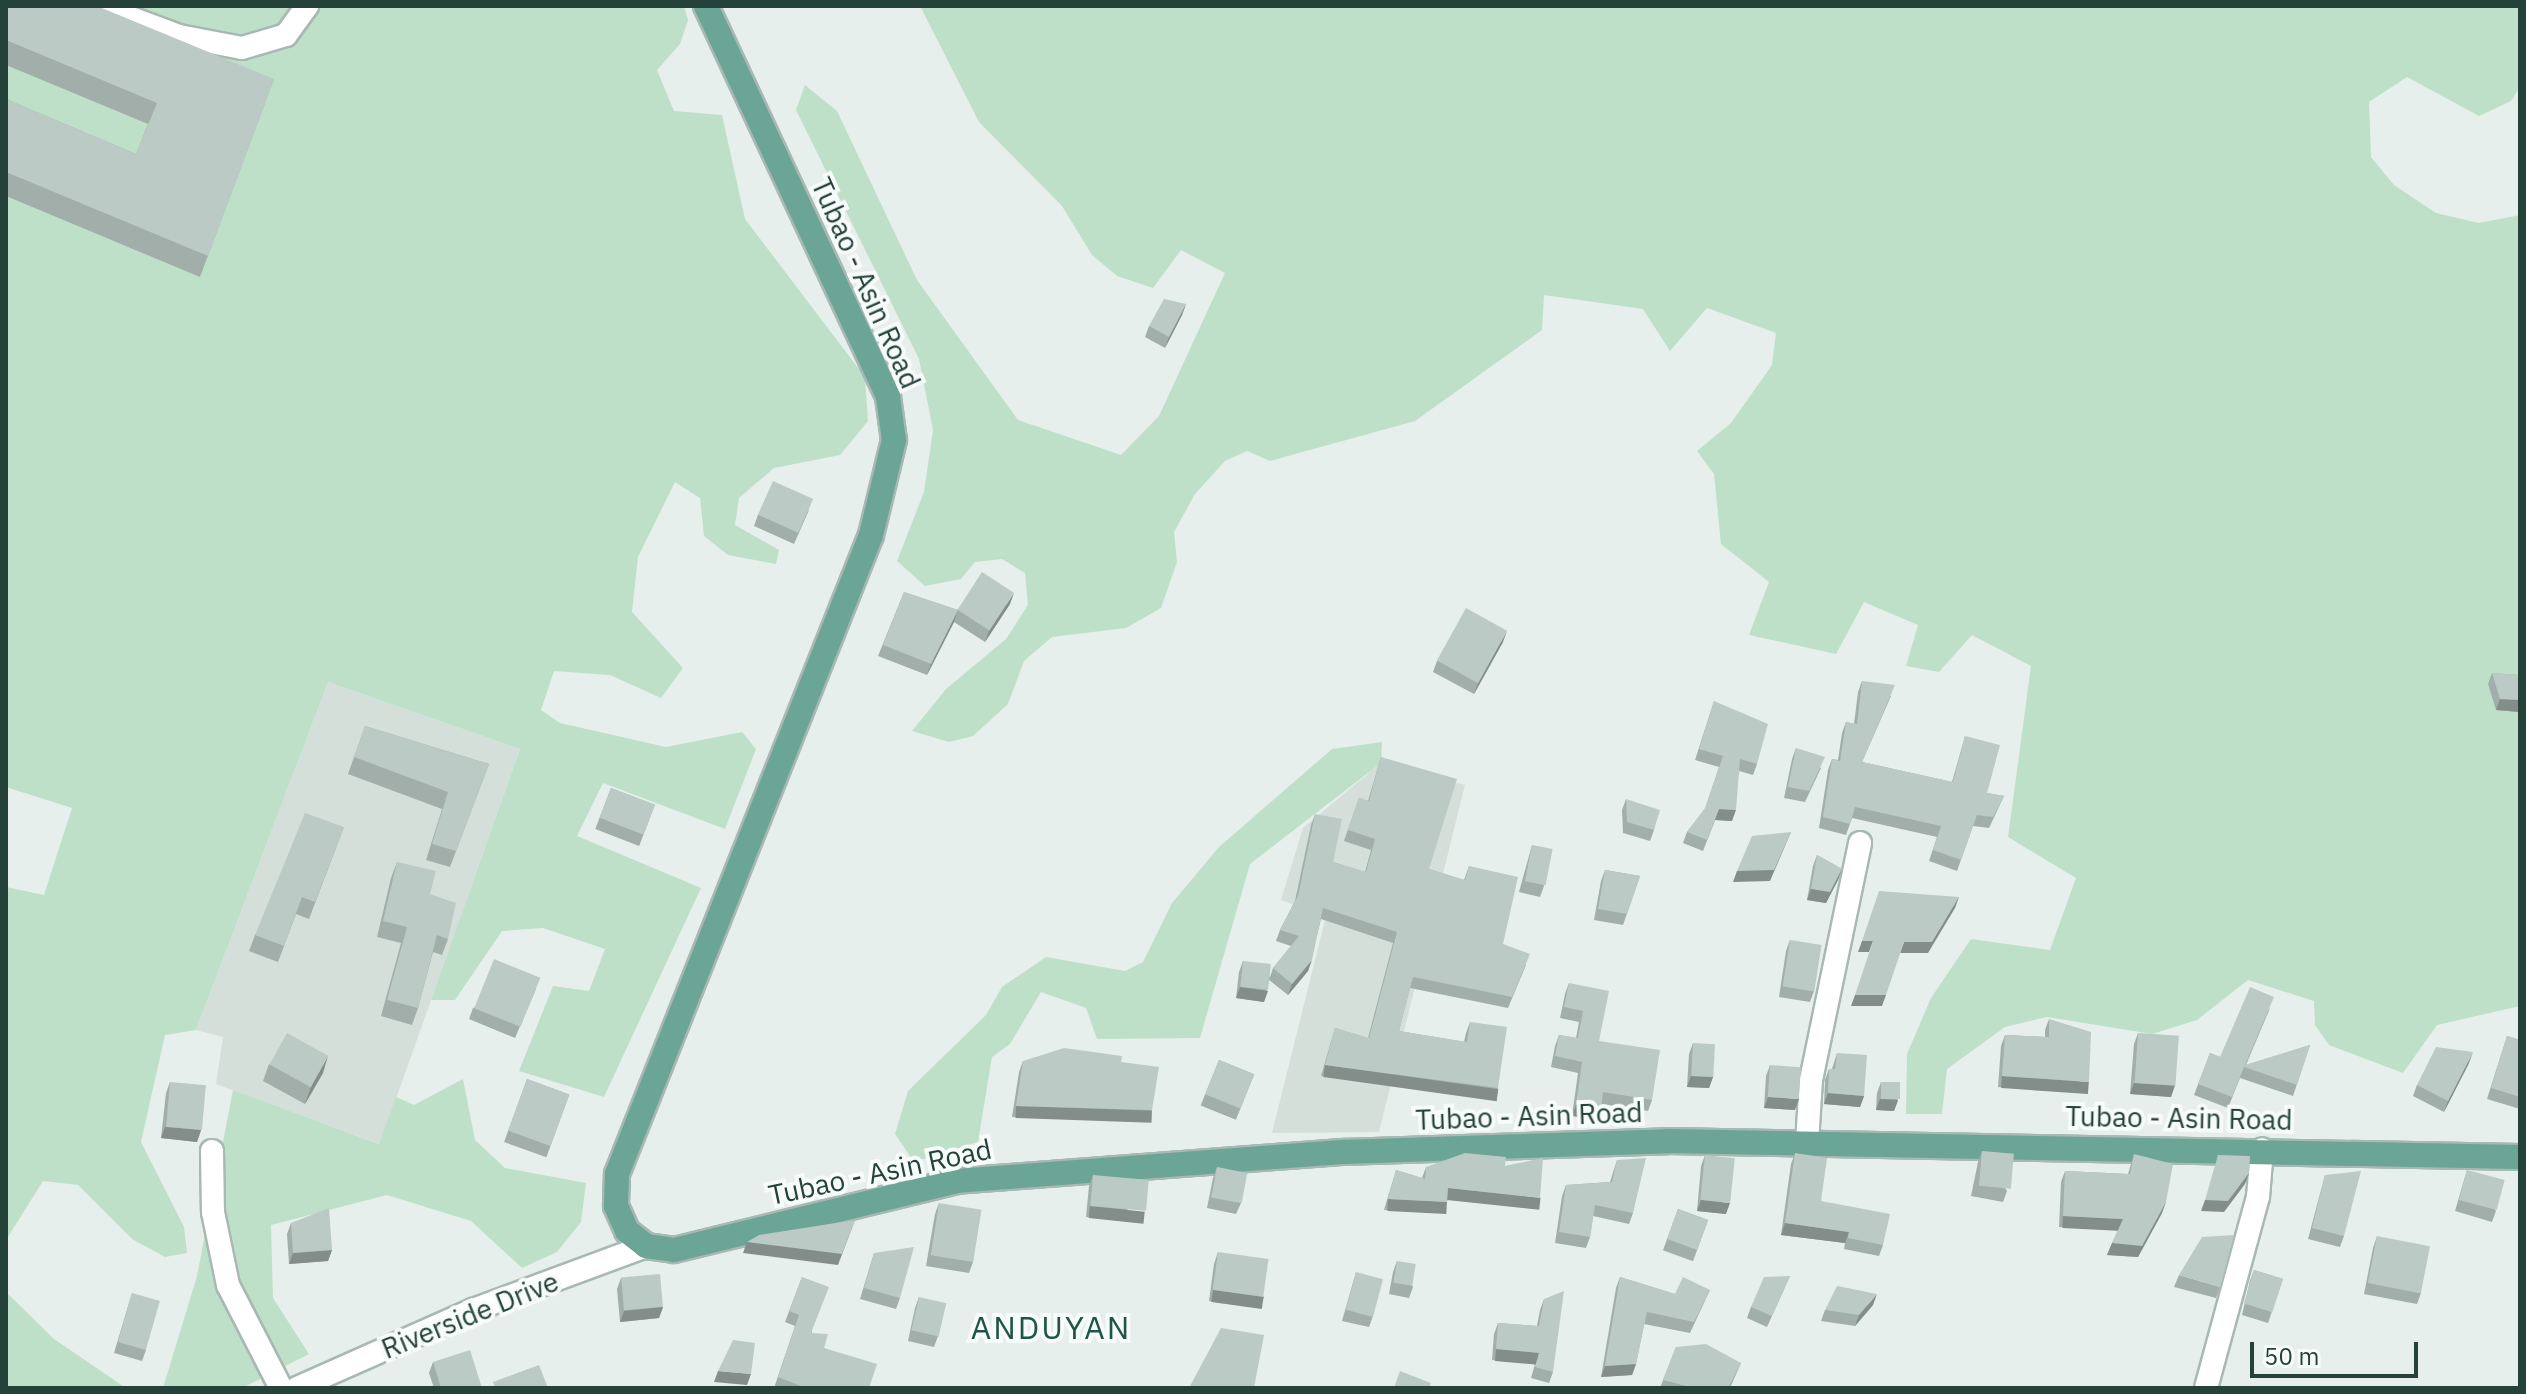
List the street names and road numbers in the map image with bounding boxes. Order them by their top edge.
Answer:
street label: Tubao - Asin Road [804,172,928,394]
street label: Tubao - Asin Road [1415,1095,1643,1137]
street label: Tubao - Asin Road [2065,1099,2293,1137]
street label: Tubao - Asin Road [765,1132,995,1212]
street label: Riverside Drive [377,1264,563,1366]

